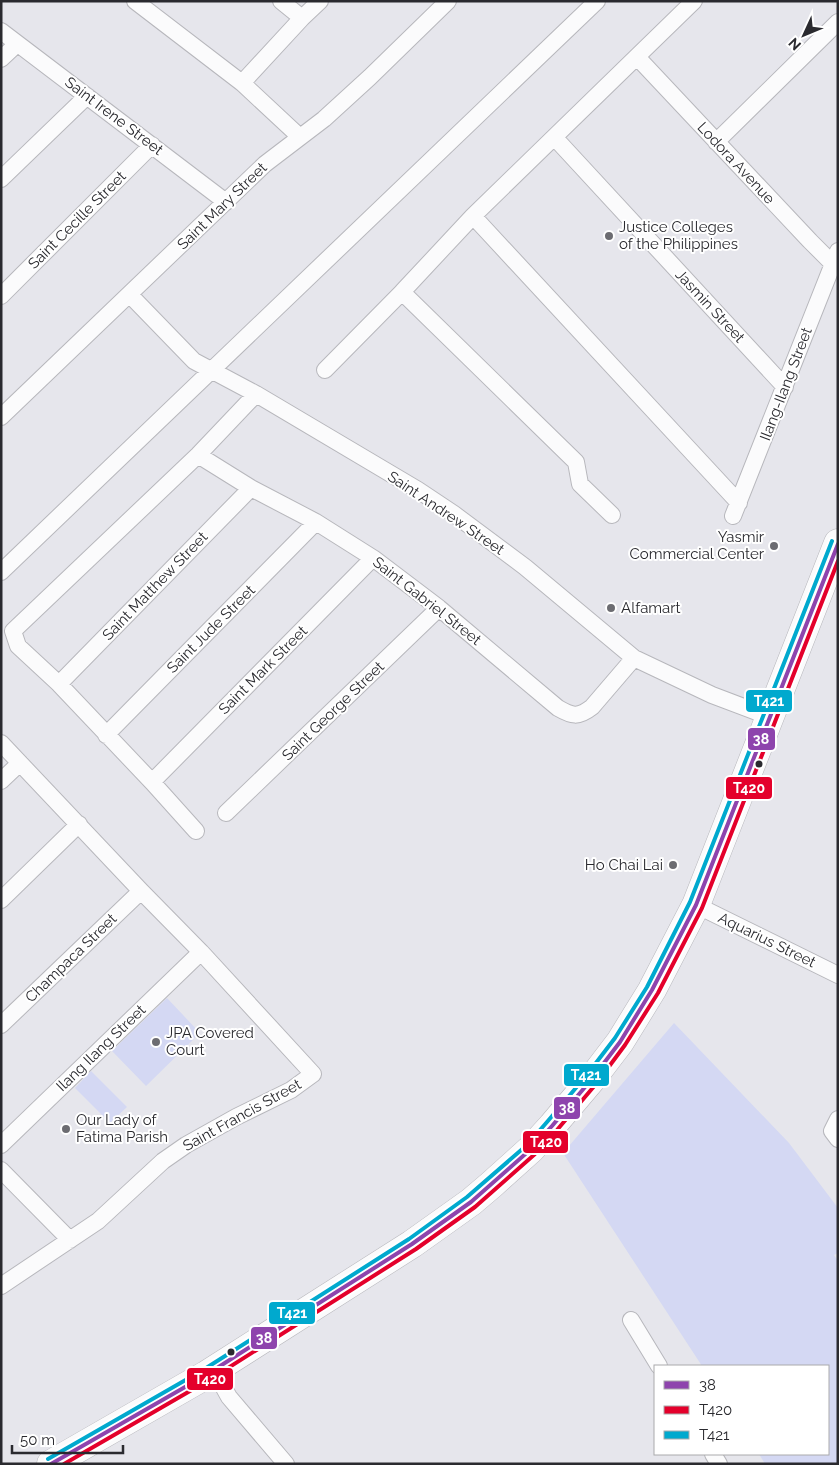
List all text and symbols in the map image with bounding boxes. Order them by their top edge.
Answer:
north arrow [779,10,829,60]
text: N [785,35,804,53]
street label: Saint Irene Street [61,73,167,159]
street label: Lodora Avenue [694,118,779,208]
street label: Saint Mary Street [173,159,271,253]
street label: Saint Cecille Street [24,167,130,273]
place label: Justice Colleges of the Philippines [619,218,738,253]
marker: Justice Colleges of the Philippines [603,230,615,242]
street label: Jasmin Street [671,266,749,346]
street label: Ilang-Ilang Street [756,325,816,443]
street label: Saint Andrew Street [384,467,508,559]
street label: Saint Matthew Street [99,528,211,644]
place label: Yasmir Commercial Center [630,528,765,563]
marker: Yasmir Commercial Center [768,540,780,552]
street label: Saint Gabriel Street [369,553,485,649]
street label: Saint Jude Street [163,581,259,677]
place label: Alfamart [621,599,681,617]
marker: Alfamart [605,602,617,614]
street label: Saint Mark Street [215,622,311,718]
street label: Saint George Street [278,658,388,764]
line badge: T421 [745,689,793,713]
text: T421 [754,693,784,709]
line badge: 38 [747,727,776,751]
text: 38 [753,731,769,747]
unlabelled marker [754,759,764,769]
line badge: T420 [725,776,773,800]
text: T420 [733,780,765,796]
place label: Ho Chai Lai [585,856,663,874]
marker: Ho Chai Lai [667,859,679,871]
street label: Aquarius Street [715,909,819,971]
street label: Champaca Street [21,910,121,1006]
street label: Ilang Ilang Street [53,1001,149,1095]
place label: JPA Covered Court [166,1024,254,1059]
marker: JPA Covered Court [150,1036,162,1048]
line badge: T421 [563,1063,610,1087]
text: T421 [571,1067,601,1083]
street label: Saint Francis Street [180,1075,304,1155]
line badge: 38 [553,1096,581,1120]
text: 38 [559,1100,575,1116]
place label: Our Lady of Fatima Parish [76,1111,168,1146]
marker: Our Lady of Fatima Parish [60,1123,72,1135]
line badge: T420 [522,1130,569,1154]
text: T420 [530,1134,562,1150]
line badge: T421 [268,1301,316,1325]
text: T421 [277,1305,307,1321]
line badge: 38 [250,1326,278,1350]
text: 38 [256,1330,272,1346]
unlabelled marker [226,1347,236,1357]
legend [654,1365,829,1455]
line badge: T420 [186,1367,234,1391]
text: T420 [194,1371,226,1387]
text: 38 [699,1376,716,1394]
text: T420 [699,1401,732,1419]
scale bar [12,1422,124,1454]
text: T421 [699,1426,730,1444]
text: 50 m [20,1431,55,1449]

